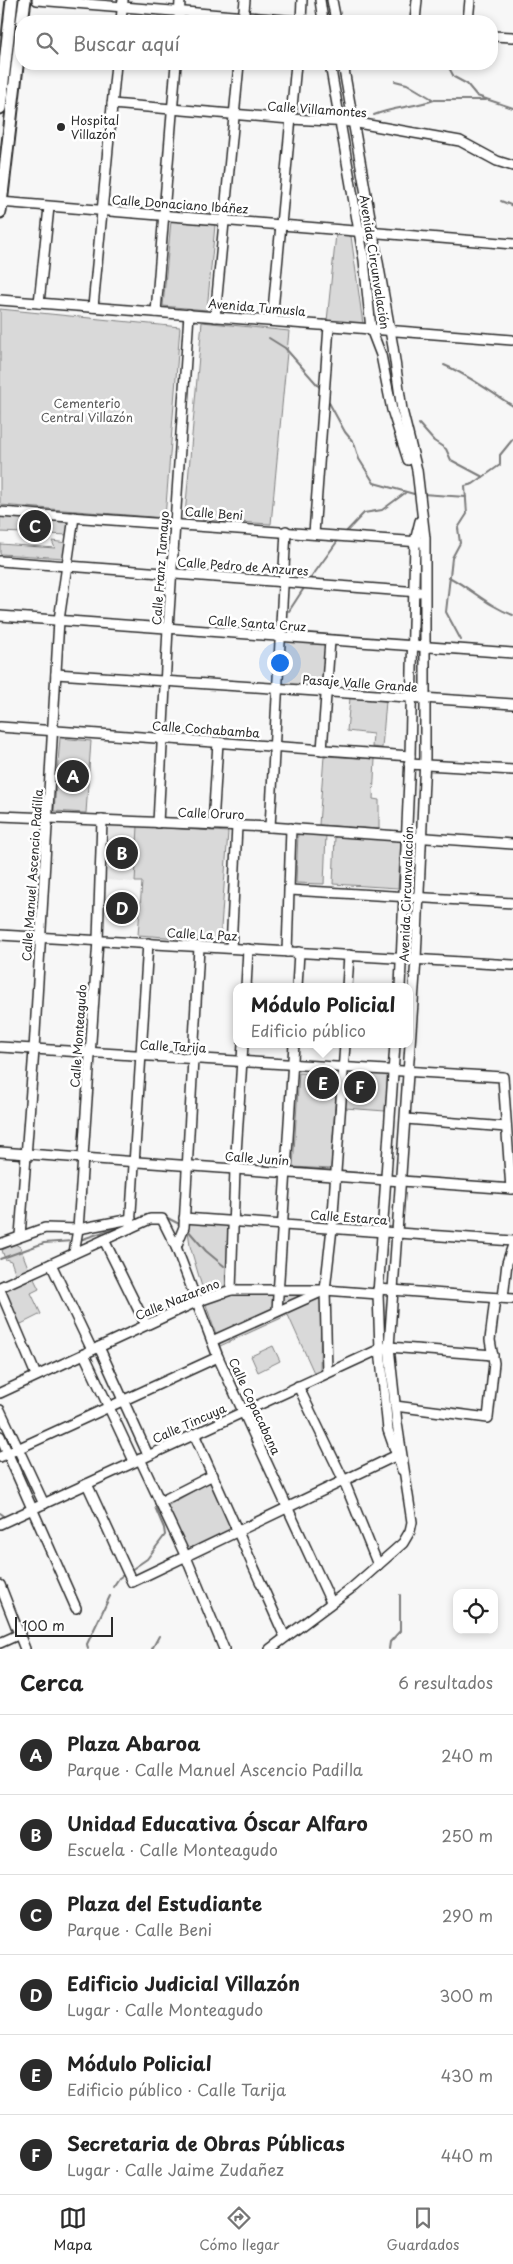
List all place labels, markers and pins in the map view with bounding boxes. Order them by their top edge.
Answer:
place label: Hospital Villazón [71,111,119,143]
marker: Hospital Villazón [55,121,67,133]
pin: C [19,507,51,545]
pin: A [57,757,89,795]
pin: B [106,834,138,872]
pin: D [106,889,138,927]
pin: E [307,1064,339,1102]
pin: F [344,1068,376,1106]

